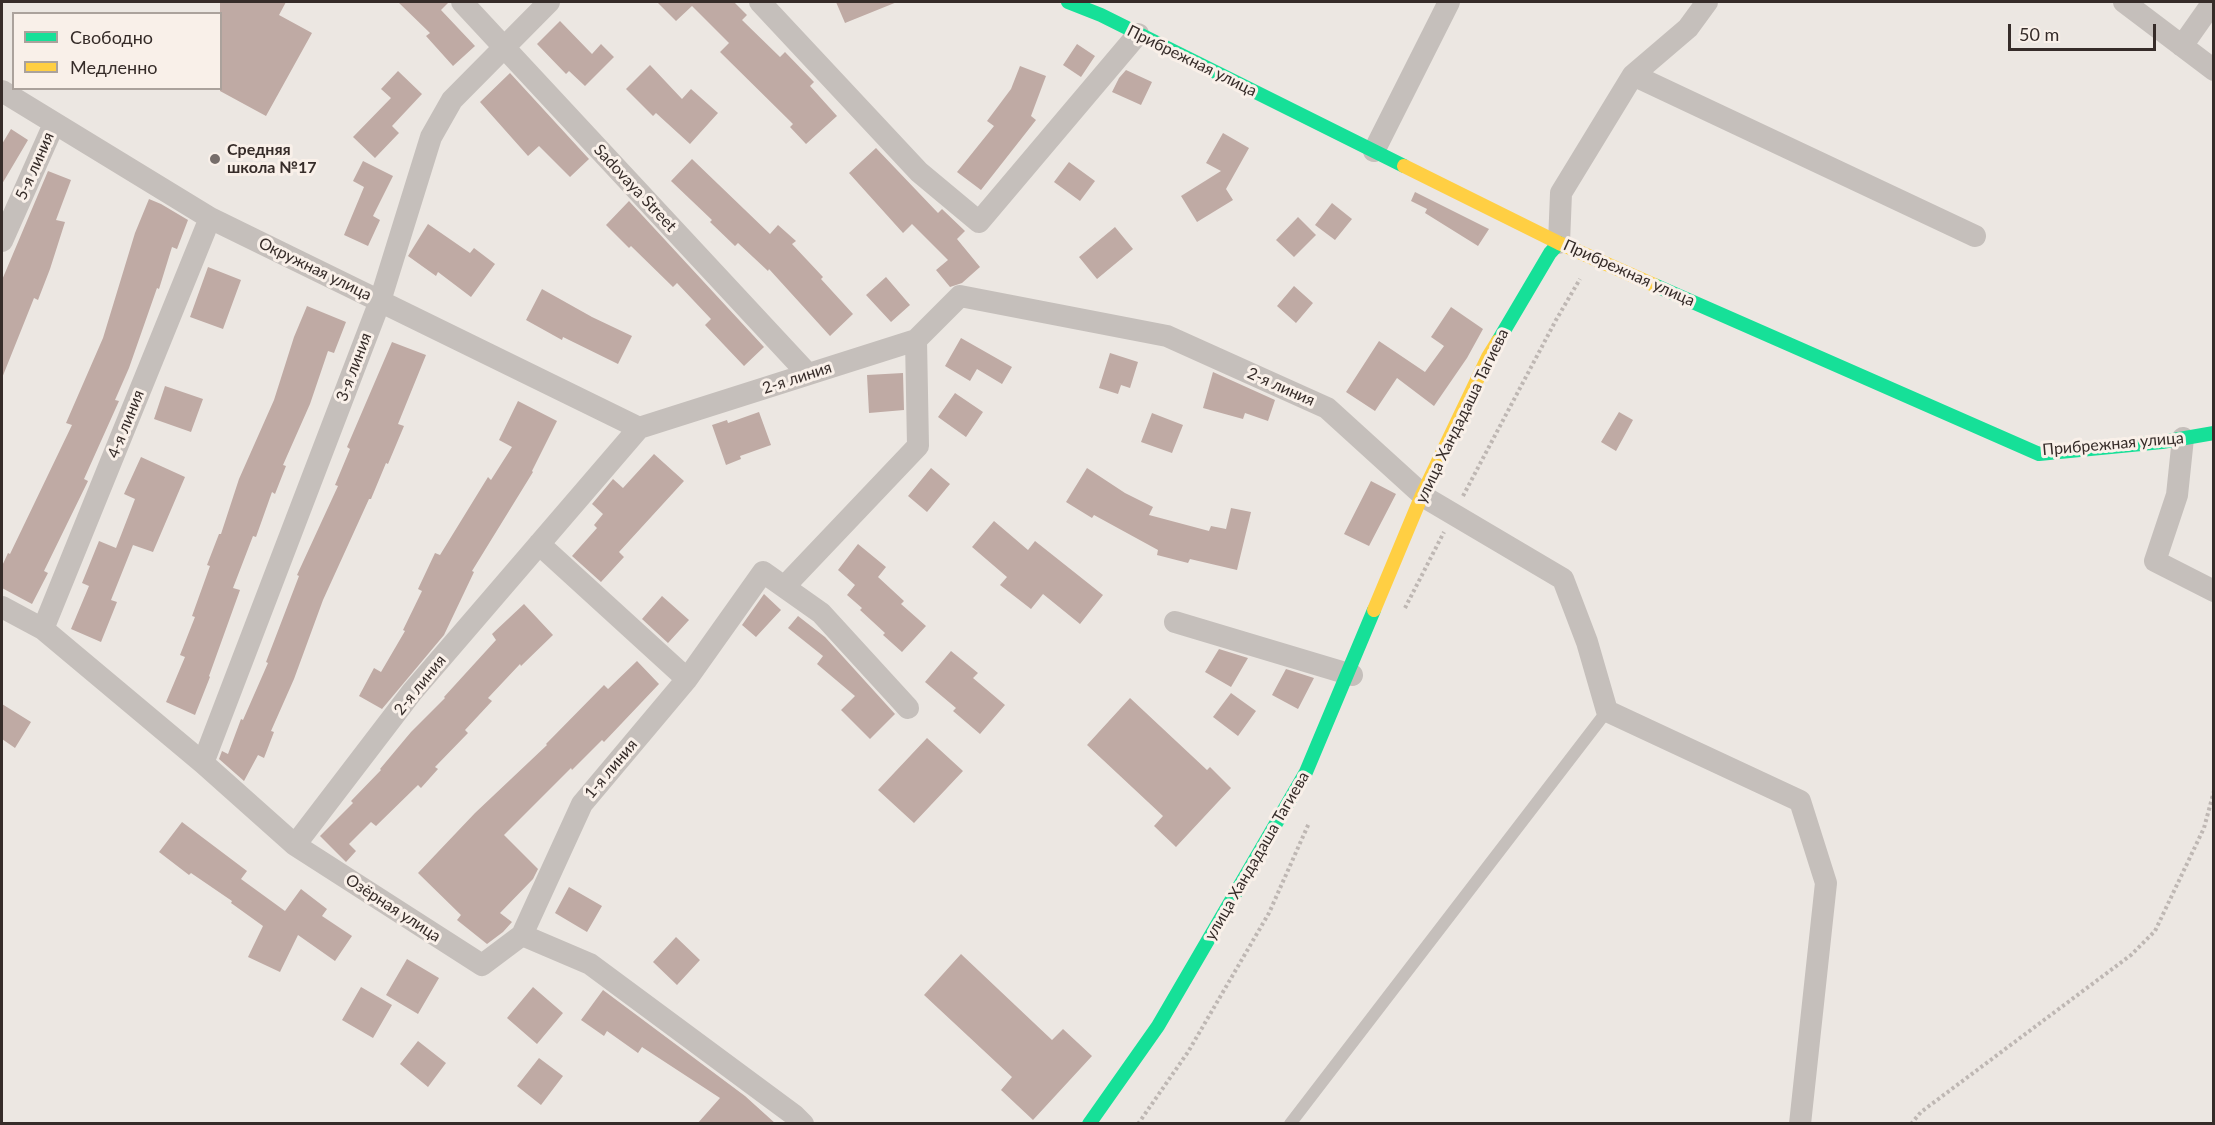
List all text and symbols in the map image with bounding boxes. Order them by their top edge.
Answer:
legend [12,12,222,90]
scale bar [2011,12,2160,50]
street label: Прибрежная улица [1124,21,1260,101]
text: 50 m [2019,23,2059,45]
text: Свободно [70,26,153,48]
text: Медленно [70,56,158,78]
street label: 5-я линия [12,129,58,203]
place label: Средняя школа №17 [227,140,317,178]
street label: Sadovaya Street [590,140,680,236]
marker: Средняя школа №17 [208,152,222,166]
street label: Окружная улица [255,233,375,305]
street label: Прибрежная улица [1560,235,1698,311]
street label: улица Хандадаша Тагиева [1411,326,1513,506]
street label: 3-я линия [332,330,376,404]
street label: 2-я линия [760,358,834,398]
street label: 2-я линия [1244,364,1318,410]
street label: 4-я линия [104,387,148,461]
street label: Прибрежная улица [2042,428,2184,460]
street label: 2-я линия [390,651,450,719]
street label: 1-я линия [581,735,641,803]
street label: улица Хандадаша Тагиева [1201,768,1313,944]
street label: Озёрная улица [342,870,444,946]

